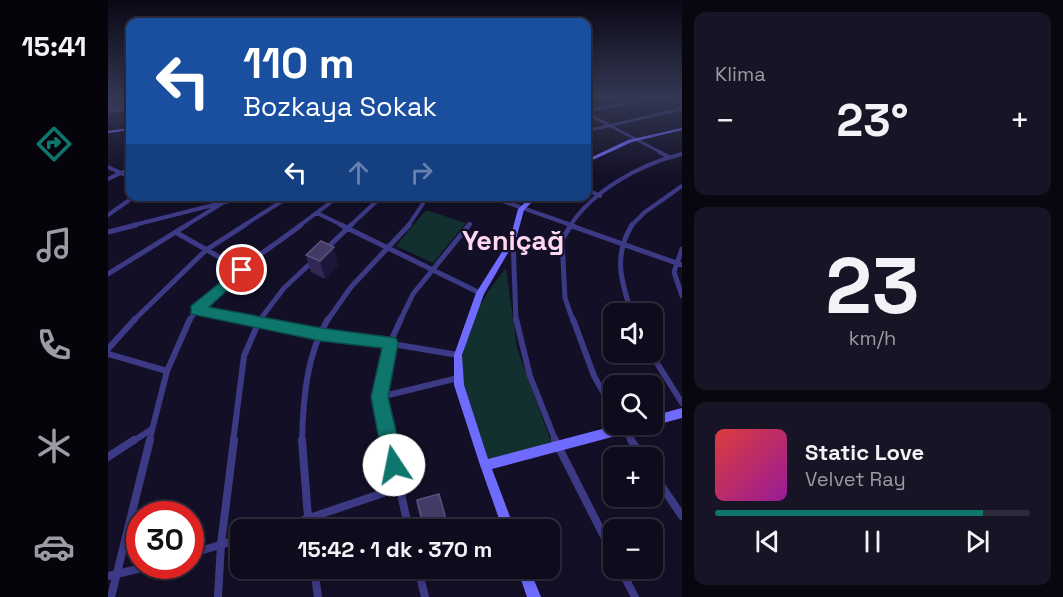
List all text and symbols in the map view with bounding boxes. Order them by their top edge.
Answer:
text: 15:41 [22,29,86,64]
text: 110 m [243,37,355,90]
icon: left [144,42,222,120]
text: Klima [715,61,766,87]
text: Bozkaya Sokak [243,89,437,124]
text: 23° [837,92,908,149]
text: − [715,100,735,142]
text: + [1010,100,1030,142]
icon: directions [33,123,75,165]
icon: left [279,156,312,189]
icon: ahead [342,156,375,189]
icon: right [405,156,438,189]
district label: Yeniçağ [462,223,564,258]
icon: music [33,224,75,266]
text: 23 [826,236,919,336]
pin [216,244,267,295]
icon: arrive [225,253,258,286]
map controls [603,303,663,579]
button: sound [603,303,663,363]
icon: phone [33,324,75,366]
text: km/h [849,325,896,351]
button: search [603,375,663,435]
icon: climate [33,425,75,467]
position arrow [362,433,426,497]
text: Static Love [805,438,924,466]
button: + [603,447,663,507]
text: Velvet Ray [805,466,906,492]
speed limit sign: 30 [126,501,204,579]
button: − [603,519,663,579]
icon: previous [751,525,784,558]
icon: pause [856,525,889,558]
icon: next [961,525,994,558]
icon: car [33,526,75,568]
text: 15:42 · 1 dk · 370 m [298,535,492,563]

